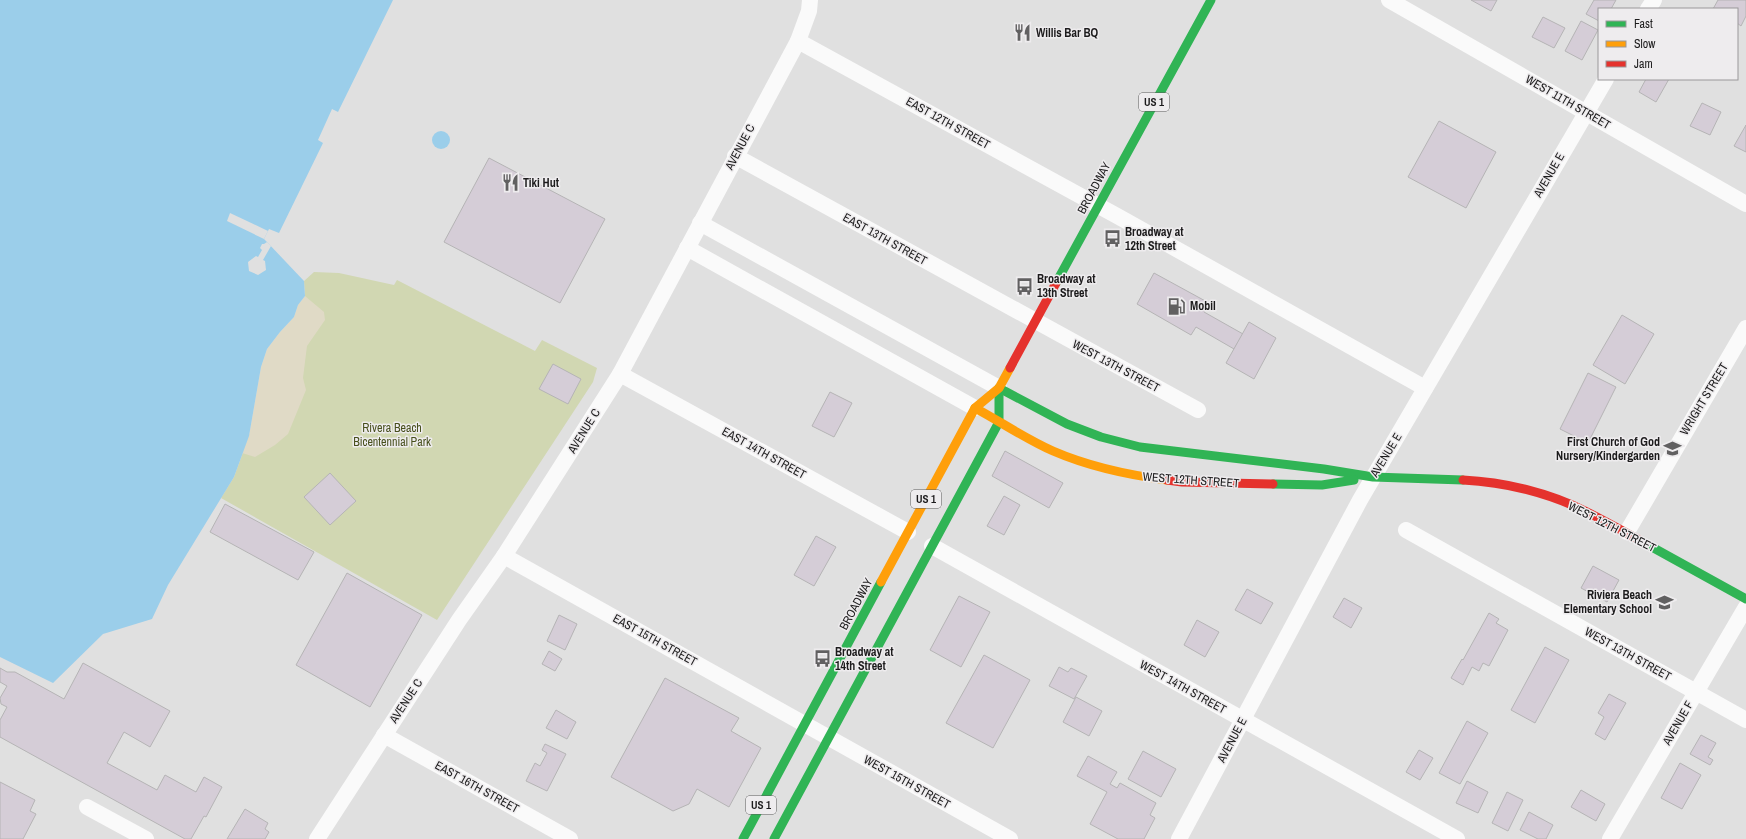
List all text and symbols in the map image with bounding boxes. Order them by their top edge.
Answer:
legend [1598,8,1738,80]
text: Fast [1634,16,1653,32]
restaurant icon: Willis Bar BQ [1013,23,1033,43]
place label: Willis Bar BQ [1036,25,1099,41]
text: Slow [1634,36,1656,52]
text: Jam [1634,56,1653,72]
street label: WEST 11TH STREET [1522,71,1614,133]
street label: EAST 12TH STREET [903,93,993,153]
road number: US 1 [1139,93,1169,111]
street label: AVENUE C [721,121,759,174]
street label: AVENUE E [1529,150,1568,201]
street label: BROADWAY [1074,159,1114,217]
restaurant icon: Tiki Hut [500,173,520,193]
place label: Tiki Hut [523,175,560,191]
street label: EAST 13TH STREET [840,209,930,269]
place label: Broadway at 12th Street [1125,224,1184,254]
bus stop icon: Broadway at 12th Street [1102,229,1122,249]
place label: Broadway at 13th Street [1037,271,1096,301]
bus stop icon: Broadway at 13th Street [1014,276,1034,296]
fuel station icon: Mobil [1167,296,1187,316]
place label: Mobil [1190,298,1216,314]
street label: WEST 13TH STREET [1070,336,1162,396]
street label: WRIGHT STREET [1676,360,1732,438]
street label: AVENUE C [564,406,604,457]
park label: Rivera Beach Bicentennial Park [353,420,431,450]
street label: EAST 14TH STREET [719,423,809,483]
street label: AVENUE E [1366,430,1405,481]
place label: First Church of God Nursery/Kindergarden [1556,434,1660,464]
school or university icon: First Church of God Nursery/Kindergarden [1663,439,1683,459]
street label: WEST 12TH STREET [1142,469,1240,491]
road number: US 1 [911,490,941,508]
street label: WEST 12TH STREET [1565,498,1659,556]
street label: BROADWAY [836,575,876,633]
place label: Riviera Beach Elementary School [1563,587,1652,617]
school or university icon: Riviera Beach Elementary School [1655,592,1675,612]
street label: EAST 15TH STREET [610,610,700,670]
street label: WEST 13TH STREET [1582,624,1674,684]
place label: Broadway at 14th Street [835,644,894,674]
bus stop icon: Broadway at 14th Street [812,649,832,669]
street label: WEST 14TH STREET [1137,657,1229,717]
street label: AVENUE C [385,676,426,727]
street label: AVENUE F [1658,698,1697,749]
street label: AVENUE E [1213,715,1251,766]
street label: WEST 15TH STREET [861,752,953,812]
street label: EAST 16TH STREET [432,757,522,817]
road number: US 1 [746,796,776,814]

